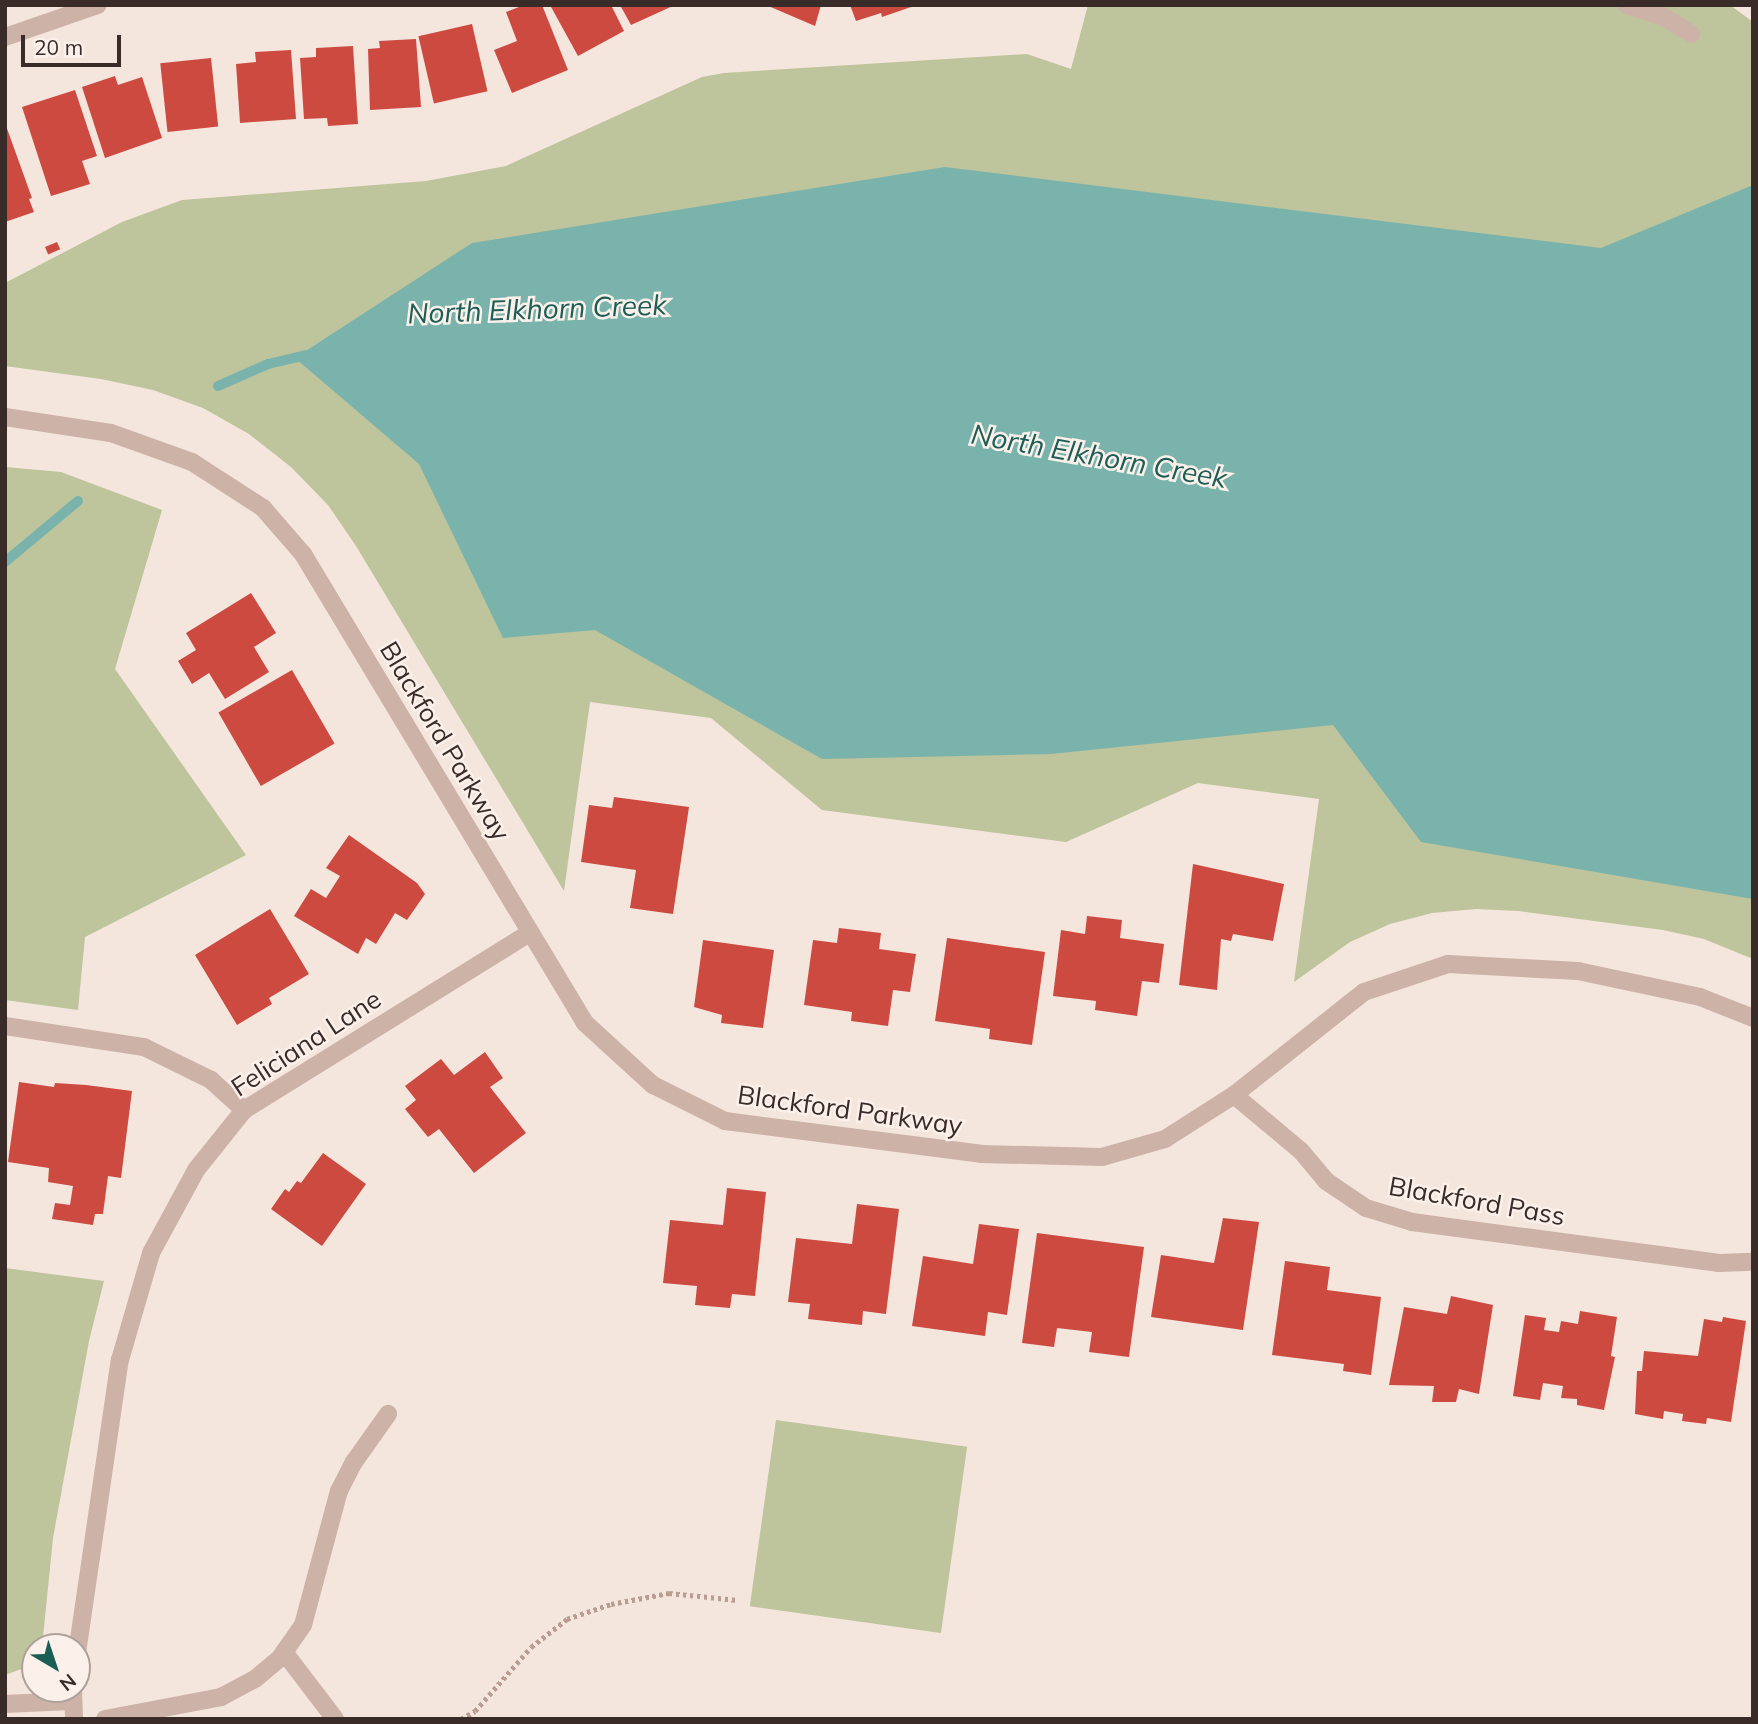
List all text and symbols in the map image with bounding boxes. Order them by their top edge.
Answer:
scale bar [24,21,124,65]
text: 20 m [34,34,83,60]
water label: North Elkhorn Creek [407,288,667,330]
water label: North Elkhorn Creek [968,417,1230,495]
street label: Blackford Parkway [373,636,517,846]
street label: Feliciana Lane [225,983,387,1103]
street label: Blackford Parkway [736,1079,964,1141]
street label: Blackford Pass [1386,1170,1568,1232]
north arrow [21,1633,91,1703]
text: N [55,1669,81,1697]

